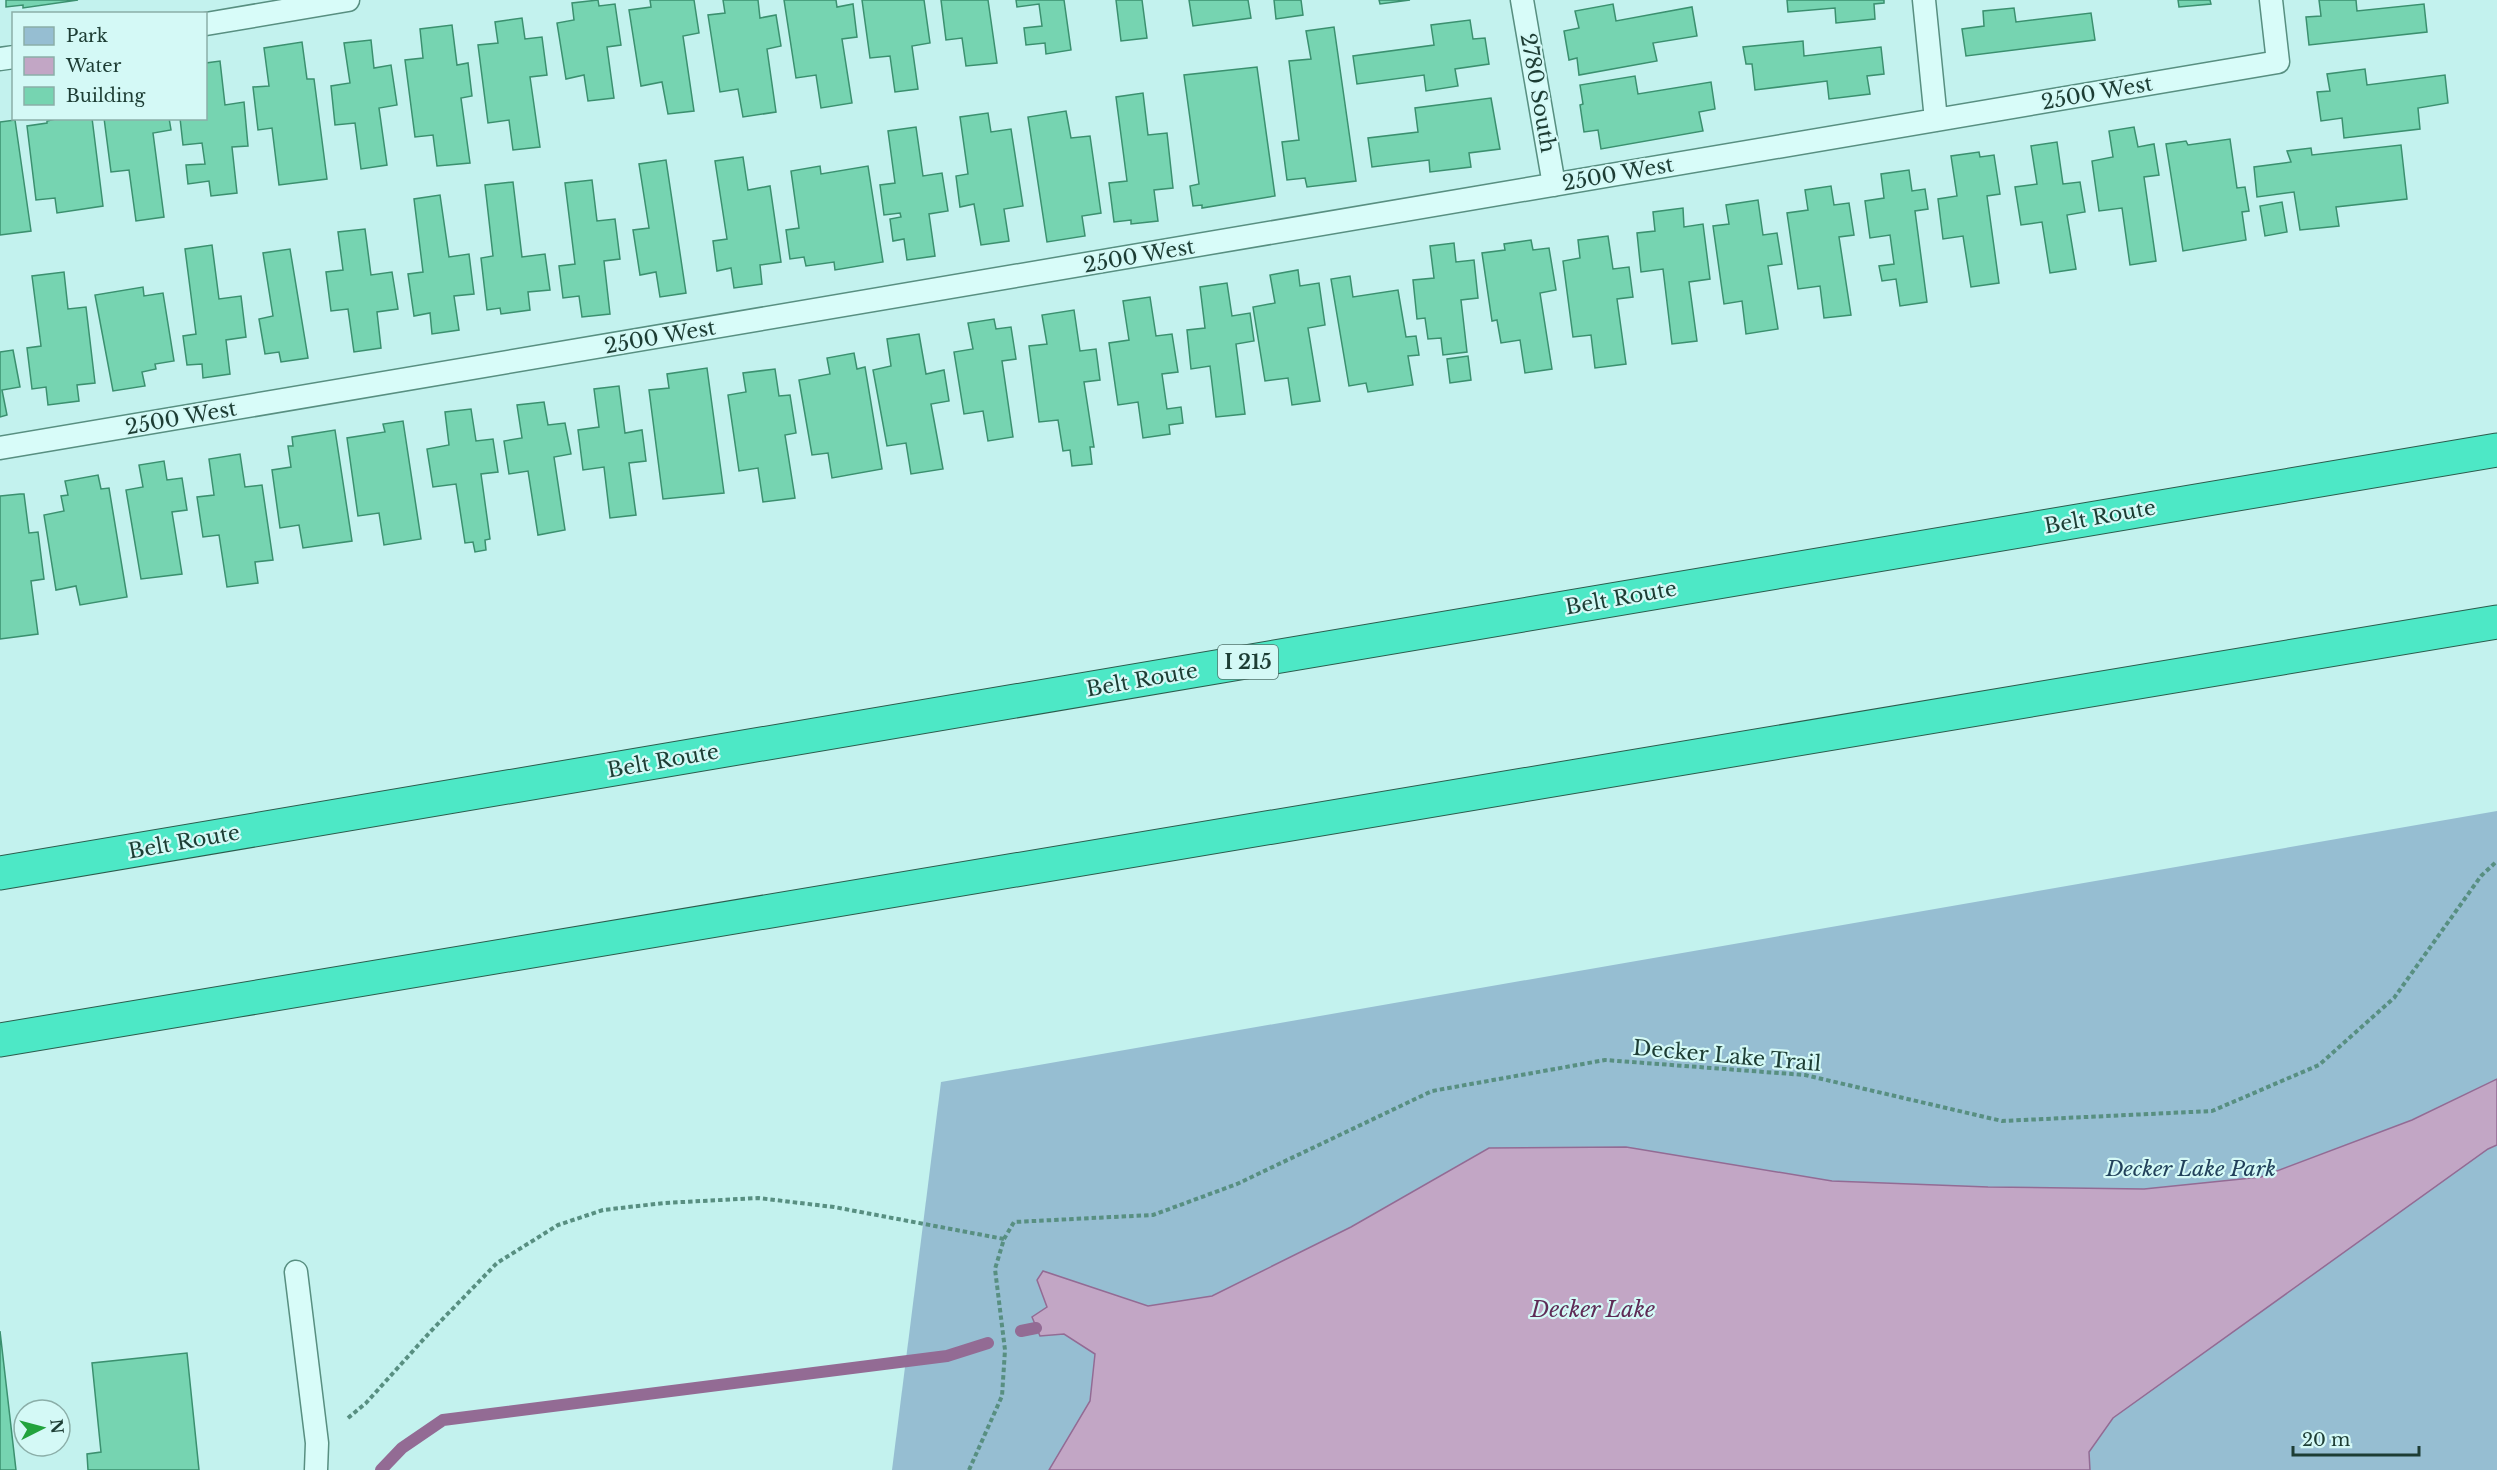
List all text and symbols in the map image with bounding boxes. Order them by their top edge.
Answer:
legend [12,12,207,120]
text: Park [66,25,108,47]
street label: 2780 South [1515,31,1561,155]
text: Water [65,55,122,77]
street label: 2500 West [2039,70,2155,116]
text: Building [66,85,145,107]
street label: 2500 West [1560,151,1676,197]
street label: 2500 West [1081,233,1197,279]
street label: 2500 West [602,314,718,360]
street label: 2500 West [123,395,239,441]
street label: Belt Route [2042,494,2158,540]
street label: Belt Route [1563,575,1679,621]
road number: I 215 [1218,645,1278,679]
street label: Belt Route [1084,657,1200,703]
street label: Belt Route [605,738,721,784]
street label: Belt Route [126,819,242,865]
street label: Decker Lake Trail [1632,1035,1822,1077]
park label: Decker Lake Park [2105,1156,2276,1182]
water label: Decker Lake [1530,1296,1655,1323]
north arrow [12,1398,72,1458]
text: N [46,1418,68,1435]
scale bar [2293,1419,2419,1457]
text: 20 m [2302,1429,2350,1451]

